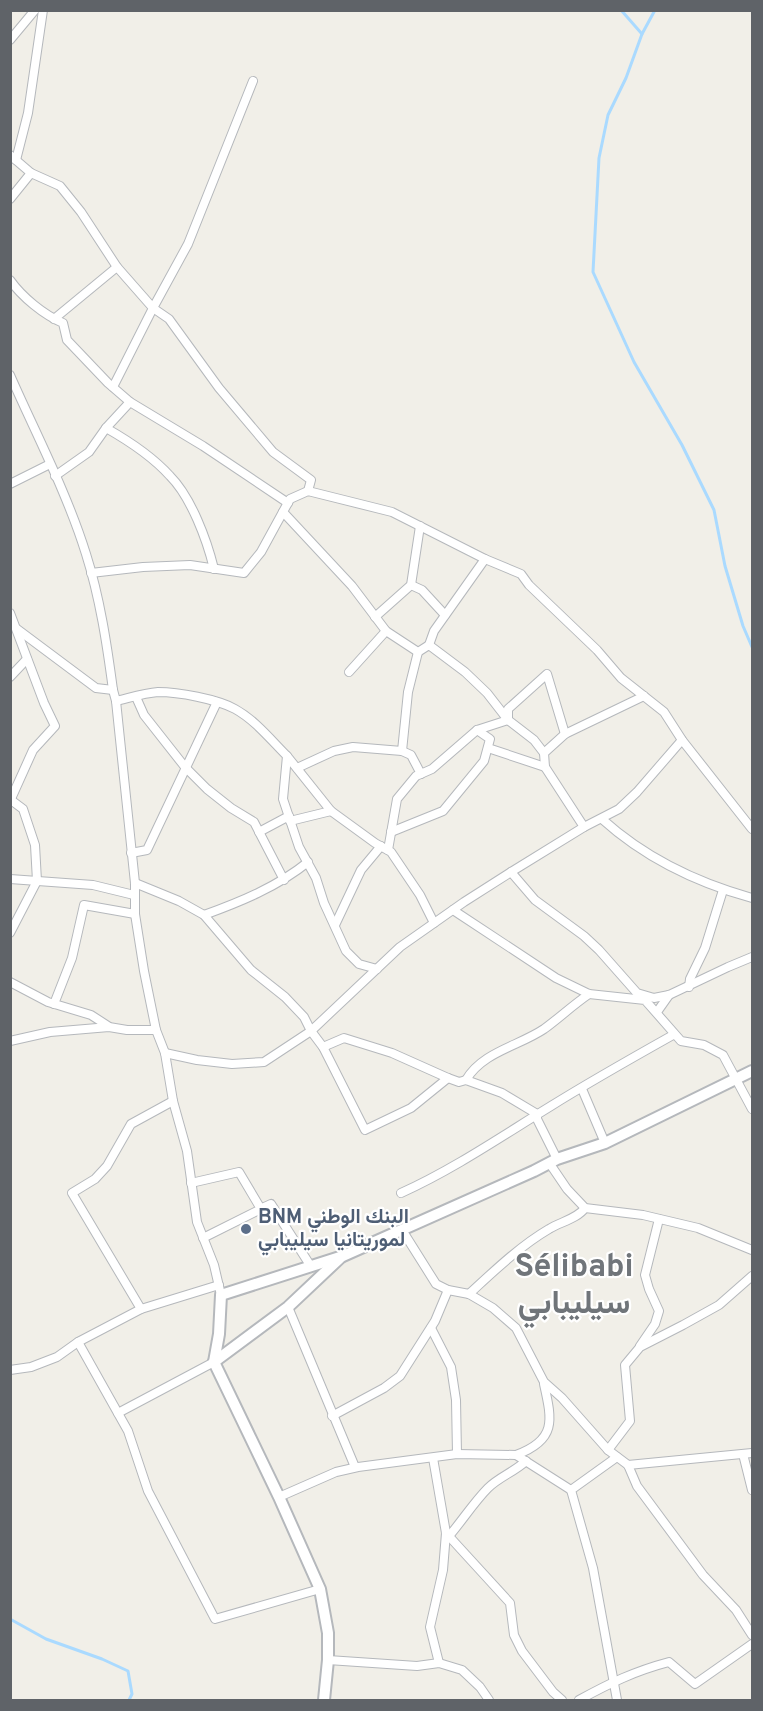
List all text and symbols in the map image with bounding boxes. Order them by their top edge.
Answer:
place label: BNM البنك الوطني لموريتانيا سيليبابي [258,1205,409,1256]
marker: BNM البنك الوطني لموريتانيا سيليبابي [239,1222,253,1236]
district label: Sélibabi سيليبابي [514,1248,634,1329]

